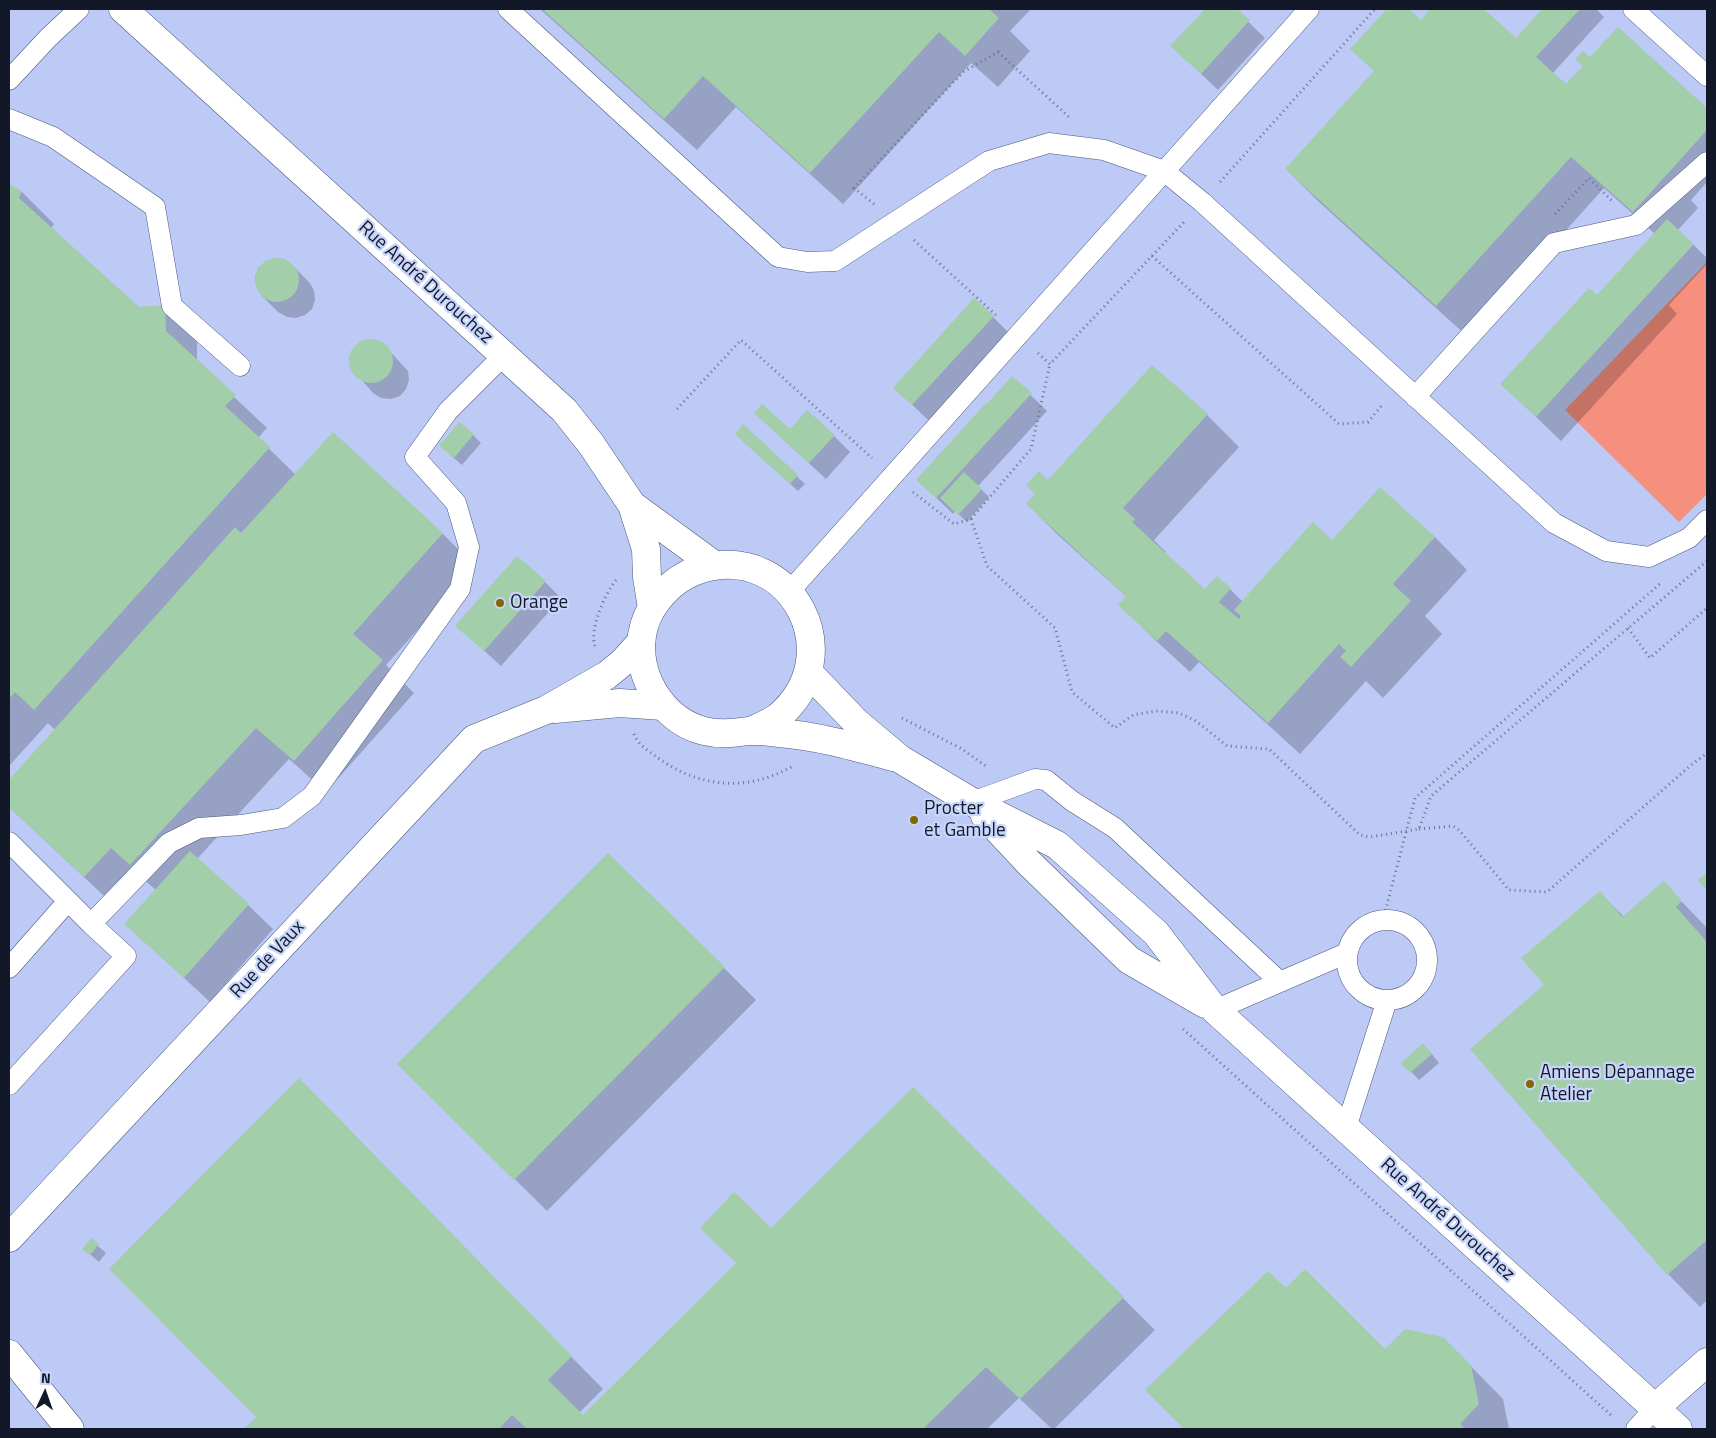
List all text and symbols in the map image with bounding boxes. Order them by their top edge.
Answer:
street label: Rue André Durouchez [353,217,497,349]
place label: Orange [510,592,568,614]
marker: Orange [494,597,506,609]
place label: Procter et Gamble [924,798,1005,842]
marker: Procter et Gamble [908,814,920,826]
street label: Rue de Vaux [226,916,310,1004]
place label: Amiens Dépannage Atelier [1540,1062,1695,1106]
marker: Amiens Dépannage Atelier [1524,1078,1536,1090]
street label: Rue André Durouchez [1375,1154,1519,1286]
text: N [40,1367,51,1388]
north arrow [20,1368,70,1418]

